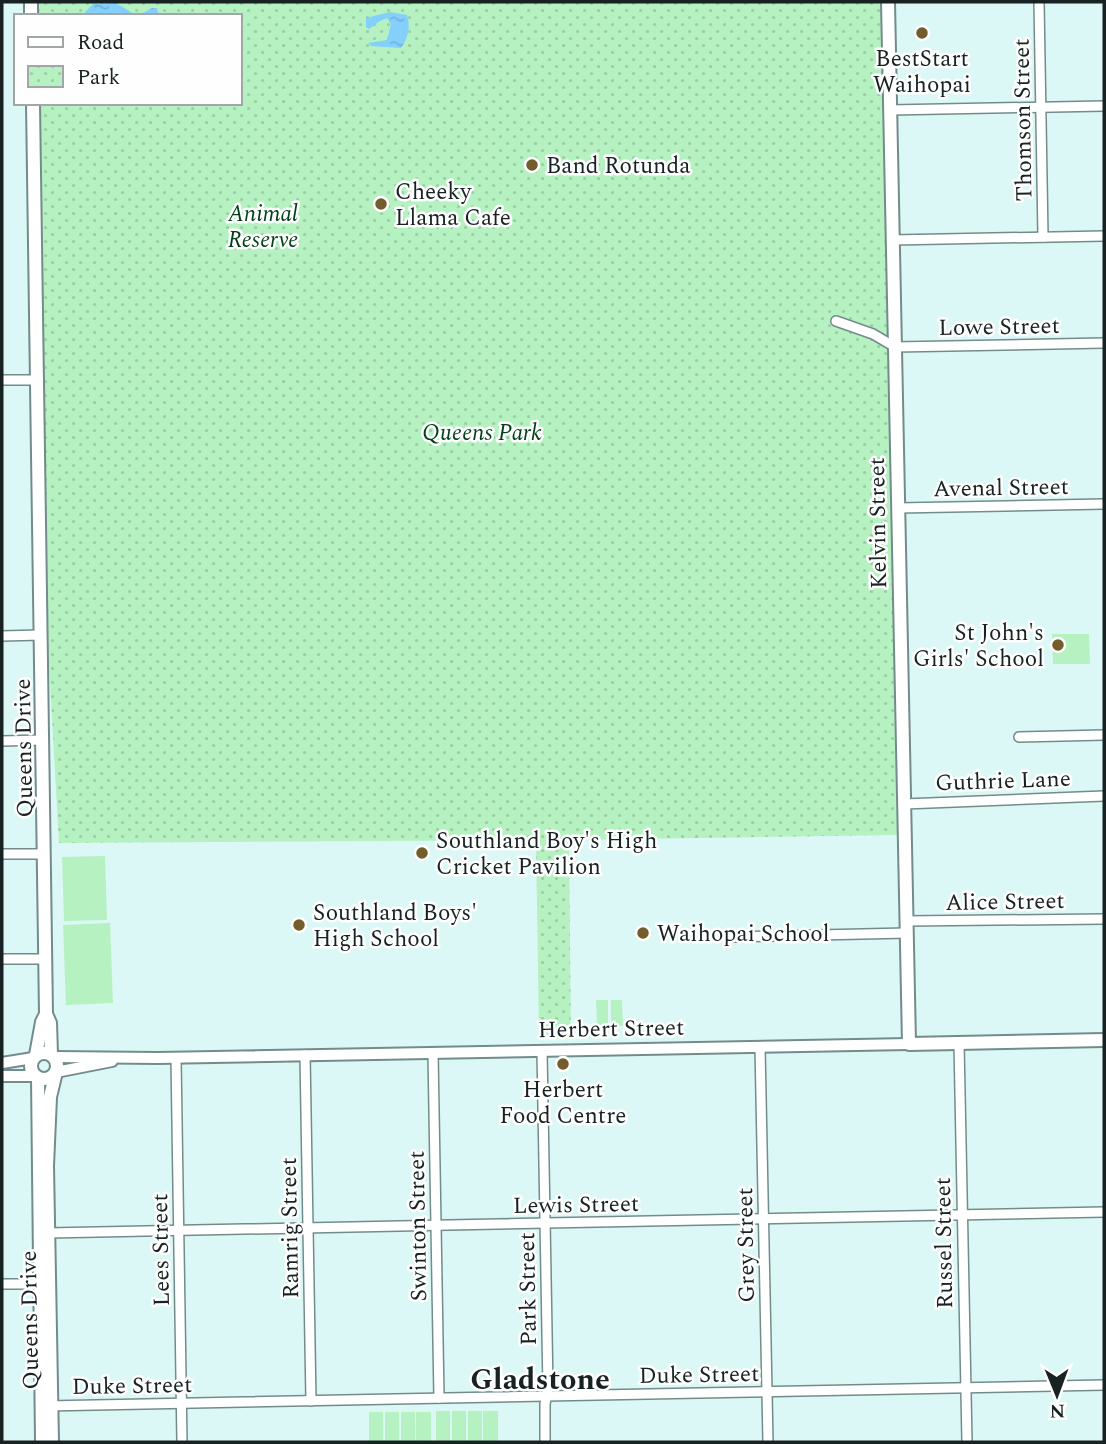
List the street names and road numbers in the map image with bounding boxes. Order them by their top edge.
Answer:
street label: Thomson Street [1005,38,1042,202]
street label: Lowe Street [938,309,1060,346]
street label: Kelvin Street [860,457,897,589]
street label: Avenal Street [933,470,1069,507]
street label: Queens Drive [6,678,43,818]
street label: Guthrie Lane [935,762,1071,801]
street label: Alice Street [945,884,1065,921]
street label: Herbert Street [538,1011,685,1048]
street label: Swinton Street [400,1150,437,1302]
street label: Ramrig Street [272,1157,309,1299]
street label: Russel Street [926,1177,963,1309]
street label: Lewis Street [513,1187,639,1224]
street label: Grey Street [728,1187,765,1303]
street label: Lees Street [143,1193,180,1307]
street label: Park Street [510,1232,547,1346]
street label: Queens Drive [12,1250,49,1390]
street label: Duke Street [639,1357,759,1394]
street label: Duke Street [72,1368,192,1405]

